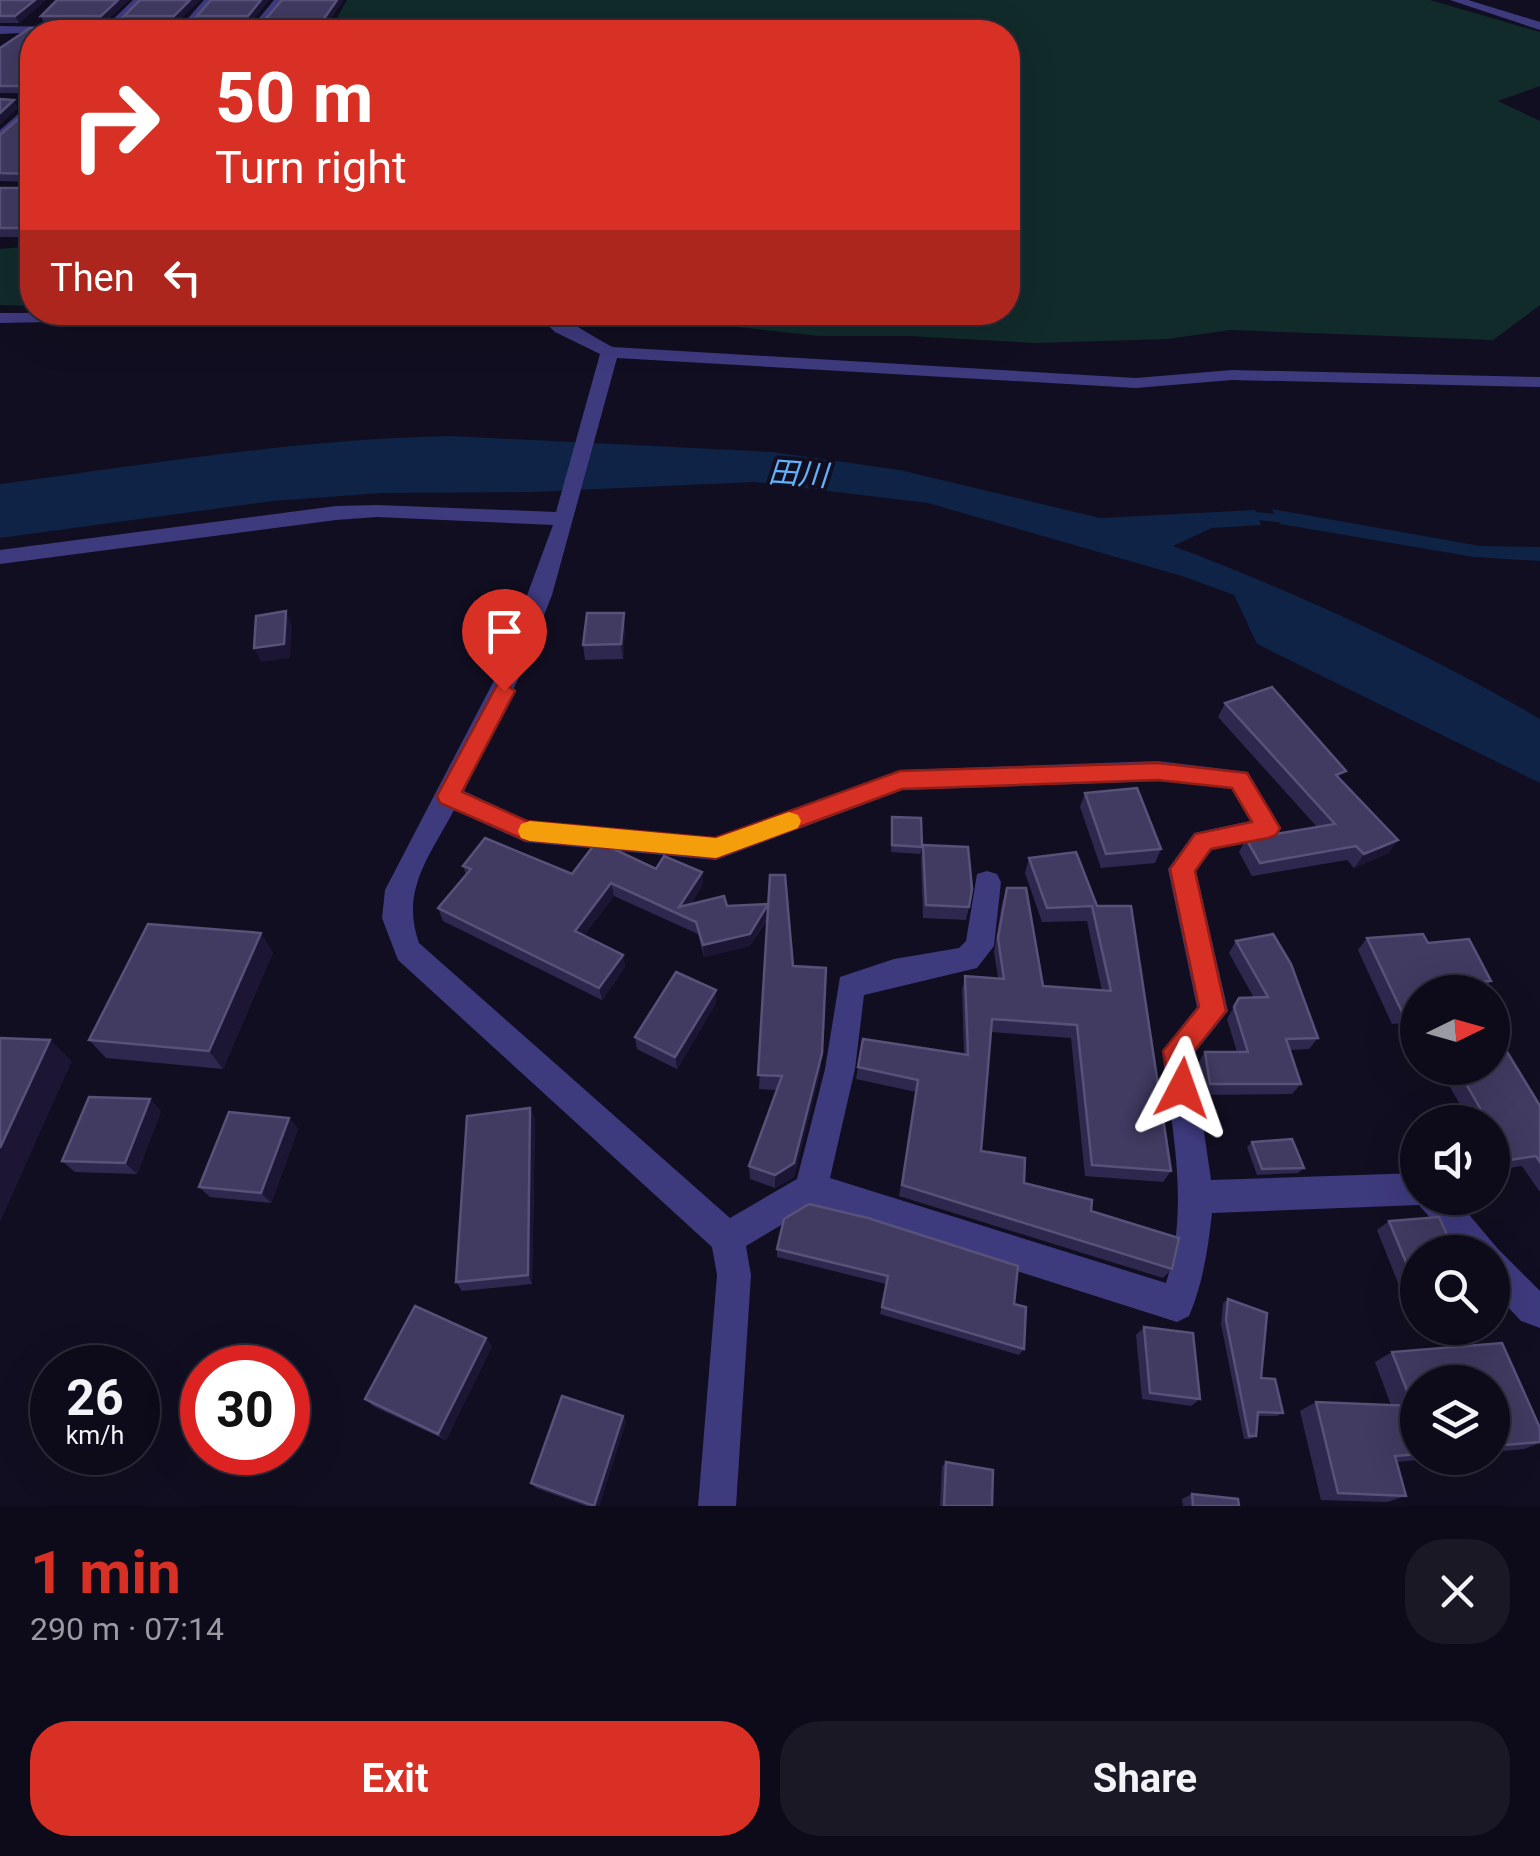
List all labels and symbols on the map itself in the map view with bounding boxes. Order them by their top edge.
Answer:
water label: 田川 [767,454,832,493]
pin [462,589,547,692]
north arrow [1400,975,1510,1085]
position arrow [1130,1036,1234,1140]
speed limit sign: 30 [180,1345,310,1475]

